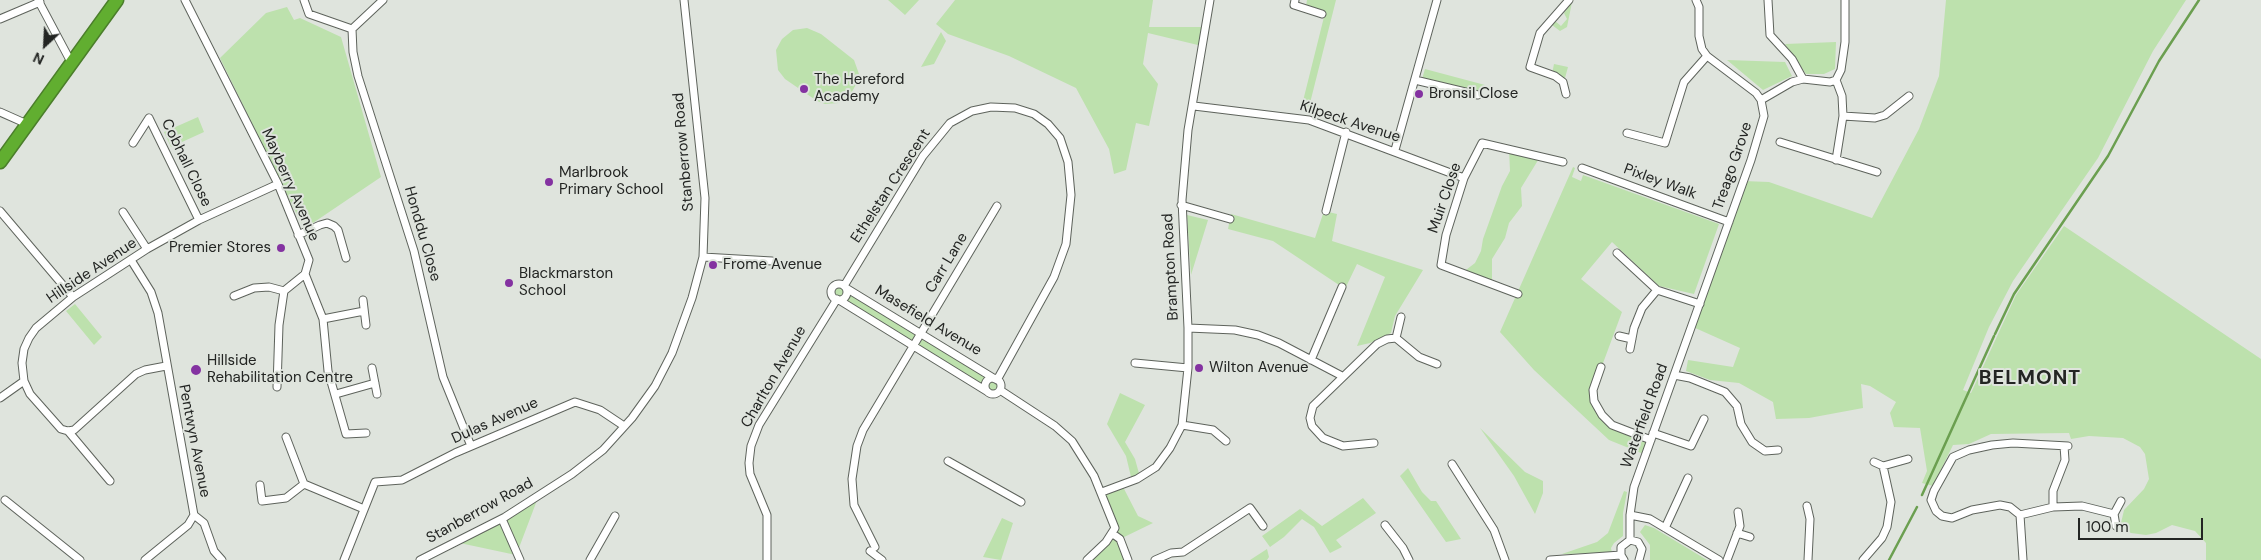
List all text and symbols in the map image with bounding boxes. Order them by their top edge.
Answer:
north arrow [20,20,70,70]
text: N [30,48,47,69]
place label: The Hereford Academy [814,71,904,106]
marker: The Hereford Academy [798,83,810,95]
place label: Bronsil Close [1429,85,1518,103]
marker: Bronsil Close [1413,88,1425,100]
street label: Stanberrow Road [670,92,698,212]
street label: Kilpeck Avenue [1297,97,1403,147]
street label: Cobhall Close [157,116,215,210]
street label: Treago Grove [1710,120,1756,212]
street label: Mayberry Avenue [257,126,323,244]
street label: Ethelstan Crescent [847,126,935,246]
street label: Muir Close [1425,160,1465,236]
street label: Pixley Walk [1621,160,1699,204]
place label: Marlbrook Primary School [559,164,663,199]
marker: Marlbrook Primary School [543,176,555,188]
street label: Honddu Close [400,184,444,284]
street label: Brampton Road [1159,213,1183,321]
street label: Carr Lane [922,230,972,296]
street label: Hillside Avenue [44,234,140,308]
place label: Premier Stores [169,239,271,257]
marker: Premier Stores [275,242,287,254]
place label: Frome Avenue [723,256,822,274]
marker: Frome Avenue [707,259,719,271]
place label: Blackmarston School [519,265,613,300]
marker: Blackmarston School [503,277,515,289]
street label: Masefield Avenue [871,282,985,360]
street label: Charlton Avenue [738,323,810,431]
place label: Hillside Rehabilitation Centre [207,352,353,387]
place label: Wilton Avenue [1209,359,1309,377]
street label: Waterfield Road [1618,361,1672,471]
marker: Wilton Avenue [1193,362,1205,374]
marker: Hillside Rehabilitation Centre [189,363,203,377]
district label: BELMONT [1978,367,2082,391]
street label: Pentwyn Avenue [174,383,214,499]
street label: Dulas Avenue [449,394,541,448]
street label: Stanberrow Road [424,474,536,548]
scale bar [2081,508,2206,540]
text: 100 m [2086,517,2129,537]

